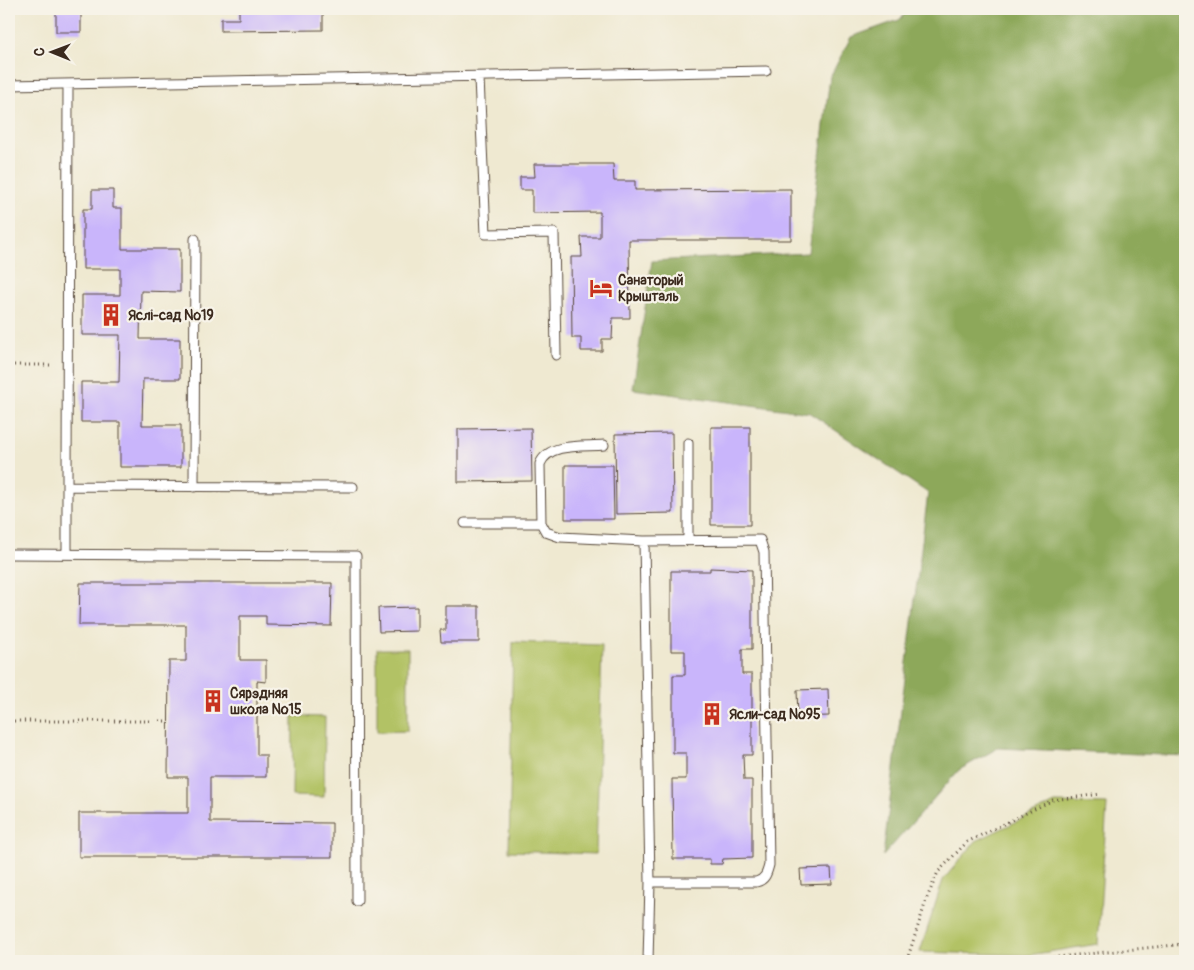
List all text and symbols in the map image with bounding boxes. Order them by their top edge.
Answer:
north arrow [28,28,78,78]
text: С [31,47,48,56]
place label: Санаторый Крышталь [618,272,684,305]
hotel icon: Санаторый Крышталь [588,275,614,301]
building icon: Яслі-сад №19 [98,302,124,328]
place label: Яслі-сад №19 [128,307,214,324]
place label: Сярэдняя школа №15 [230,685,302,718]
building icon: Сярэдняя школа №15 [200,688,226,714]
building icon: Ясли-сад №95 [699,701,725,727]
place label: Ясли-сад №95 [729,706,821,723]

